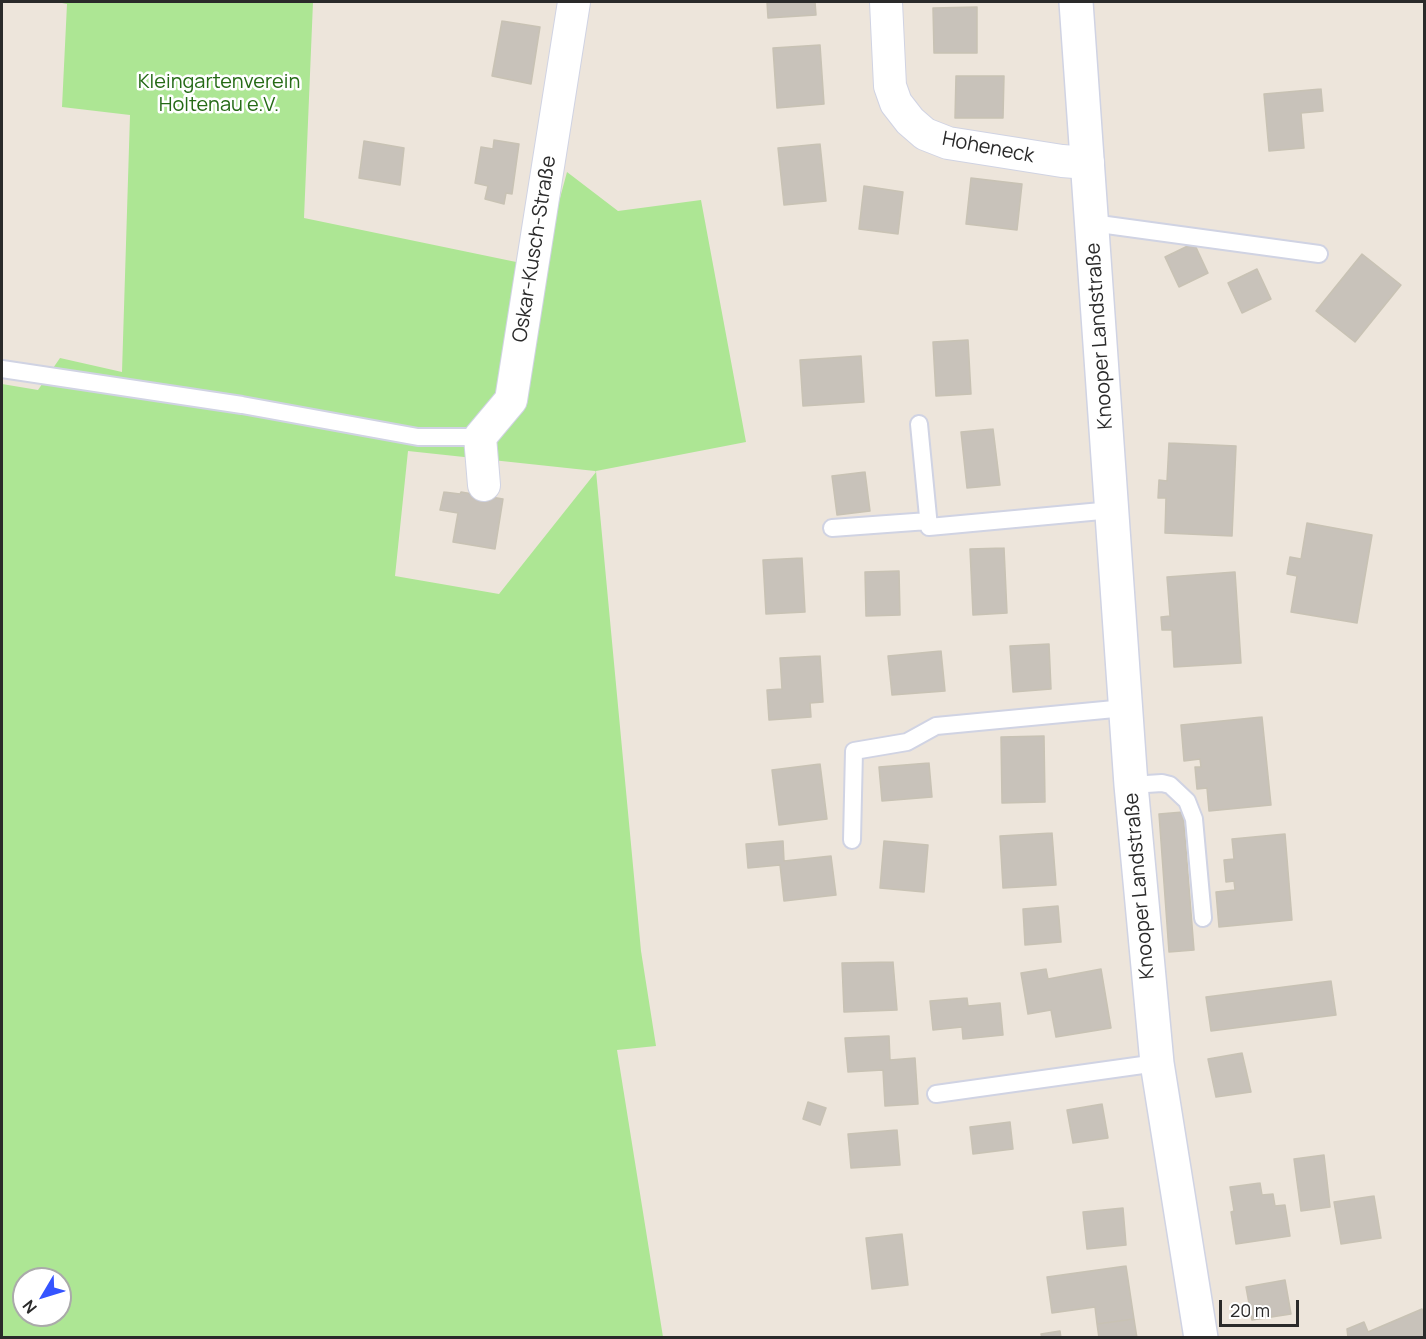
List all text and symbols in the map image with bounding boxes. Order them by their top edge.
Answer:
park label: Kleingartenverein Holtenau e.V. [138,70,300,117]
street label: Hoheneck [940,127,1036,169]
street label: Oskar-Kusch-Straße [508,154,562,344]
street label: Knooper Landstraße [1082,242,1118,430]
street label: Knooper Landstraße [1120,792,1160,980]
north arrow [12,1267,72,1327]
scale bar [1222,1288,1302,1326]
text: N [17,1296,42,1318]
text: 20 m [1230,1298,1270,1322]

